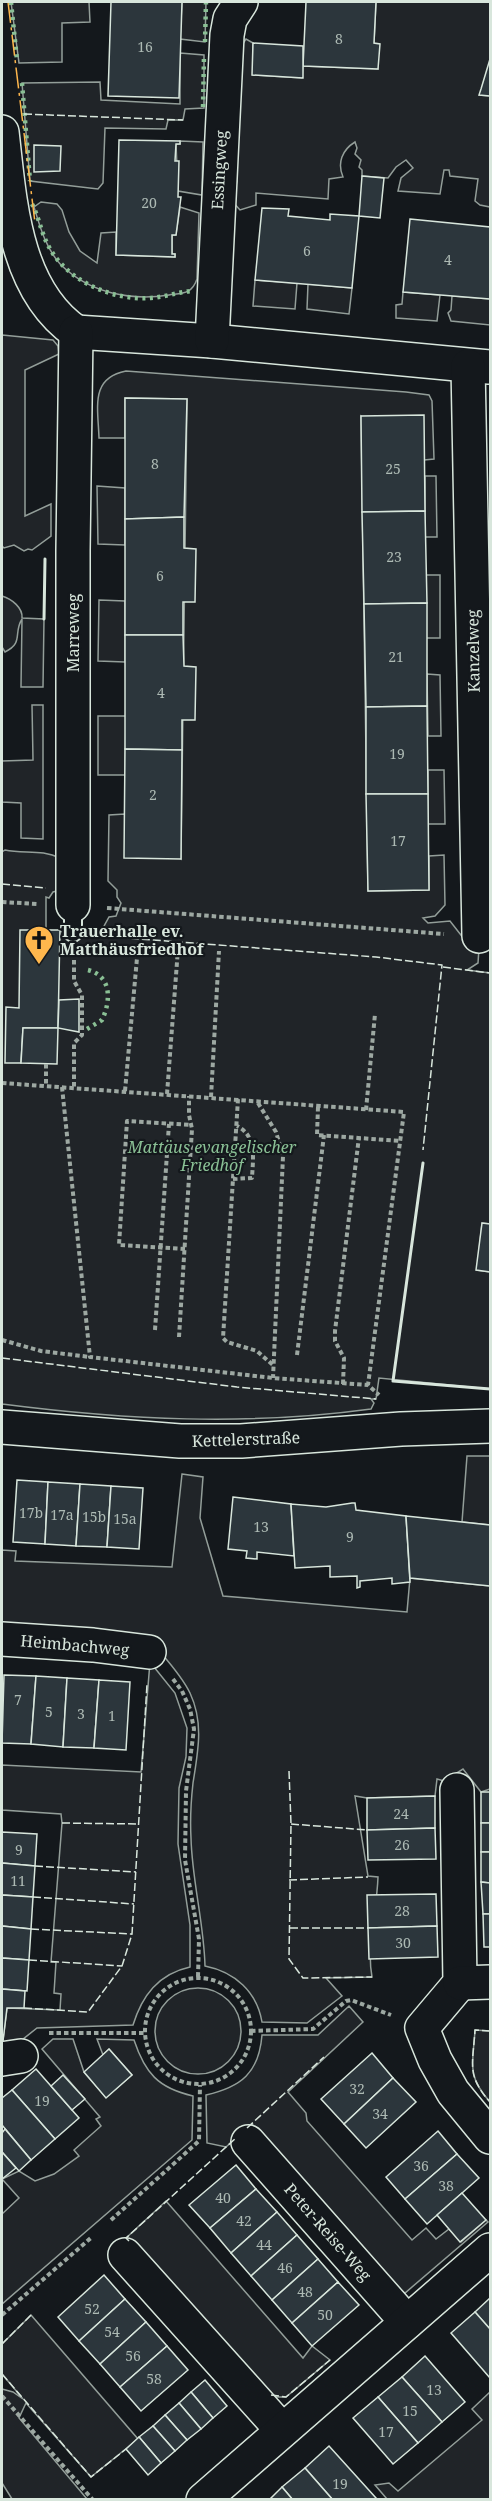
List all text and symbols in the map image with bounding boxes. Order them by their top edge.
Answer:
house number: 8 [335,29,343,48]
house number: 16 [137,37,153,56]
street label: Essingweg [206,129,232,210]
house number: 20 [141,193,157,212]
house number: 6 [303,241,311,260]
house number: 4 [444,250,452,269]
house number: 8 [151,454,159,473]
house number: 25 [385,459,401,478]
house number: 23 [386,547,402,566]
house number: 6 [156,566,164,585]
street label: Marreweg [62,593,84,672]
street label: Kanzelweg [461,609,485,693]
house number: 21 [388,647,404,666]
house number: 4 [157,683,165,702]
house number: 19 [389,744,405,763]
house number: 2 [149,785,157,804]
house number: 17 [390,831,406,850]
place label: Trauerhalle ev. Matthäusfriedhof [60,920,205,960]
church icon: Trauerhalle ev. Matthäusfriedhof [23,924,55,966]
park label: Mattäus evangelischer Friedhof [127,1136,297,1176]
street label: Kettelerstraße [191,1426,301,1452]
house number: 17b [19,1503,43,1522]
house number: 17a [50,1505,74,1524]
house number: 15b [82,1507,106,1526]
house number: 15a [113,1509,137,1528]
house number: 13 [253,1517,269,1536]
house number: 9 [346,1527,354,1546]
street label: Heimbachweg [20,1629,131,1661]
house number: 7 [14,1690,22,1709]
house number: 5 [45,1702,53,1721]
house number: 3 [77,1704,85,1723]
house number: 1 [108,1706,116,1725]
house number: 24 [393,1804,409,1823]
house number: 26 [394,1835,410,1854]
house number: 9 [15,1840,23,1859]
house number: 11 [10,1871,26,1890]
house number: 28 [394,1901,410,1920]
house number: 30 [395,1933,411,1952]
house number: 32 [349,2079,365,2098]
house number: 19 [34,2091,50,2110]
house number: 34 [372,2104,388,2123]
house number: 36 [413,2156,429,2175]
house number: 38 [438,2176,454,2195]
street label: Peter-Reise-Weg [279,2178,377,2286]
house number: 40 [215,2188,231,2207]
house number: 42 [236,2211,252,2230]
house number: 44 [256,2235,272,2254]
house number: 46 [277,2258,293,2277]
house number: 48 [297,2282,313,2301]
house number: 52 [84,2299,100,2318]
house number: 50 [317,2305,333,2324]
house number: 54 [104,2322,120,2341]
house number: 56 [125,2346,141,2365]
house number: 58 [146,2369,162,2388]
house number: 13 [426,2380,442,2399]
house number: 15 [402,2401,418,2420]
house number: 17 [378,2422,394,2441]
house number: 19 [332,2474,348,2493]

